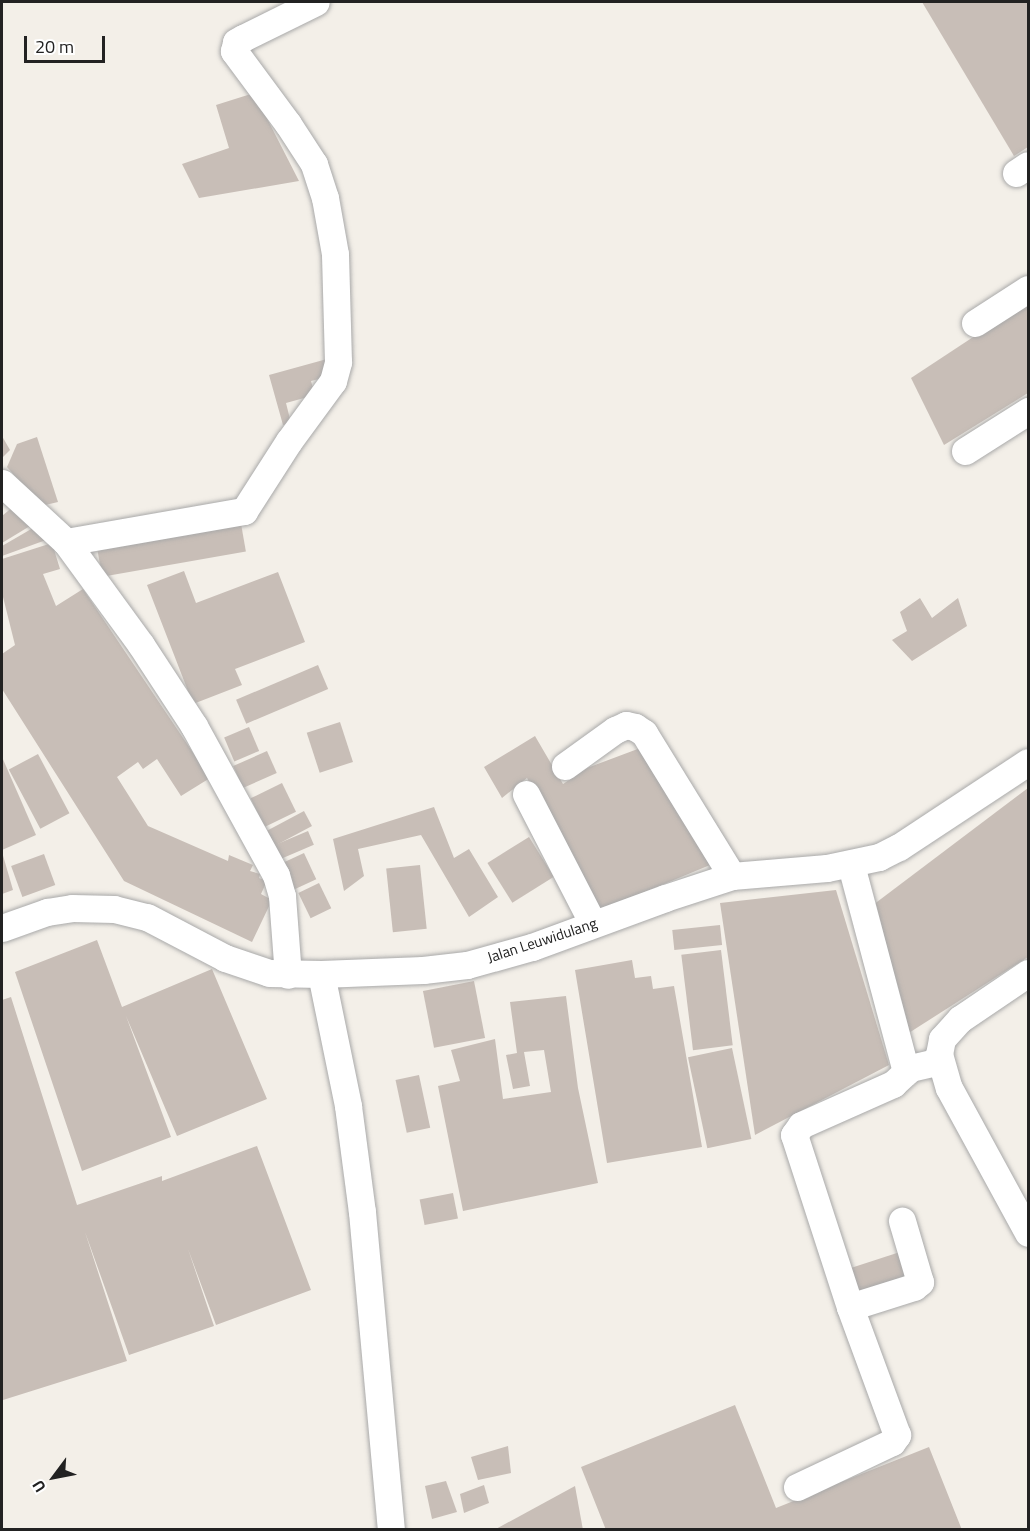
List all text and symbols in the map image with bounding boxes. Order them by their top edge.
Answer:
scale bar [27,24,108,62]
text: 20 m [35,33,74,60]
street label: Jalan Leuwidulang [485,914,599,966]
north arrow [24,1447,84,1507]
text: U [26,1476,52,1497]

